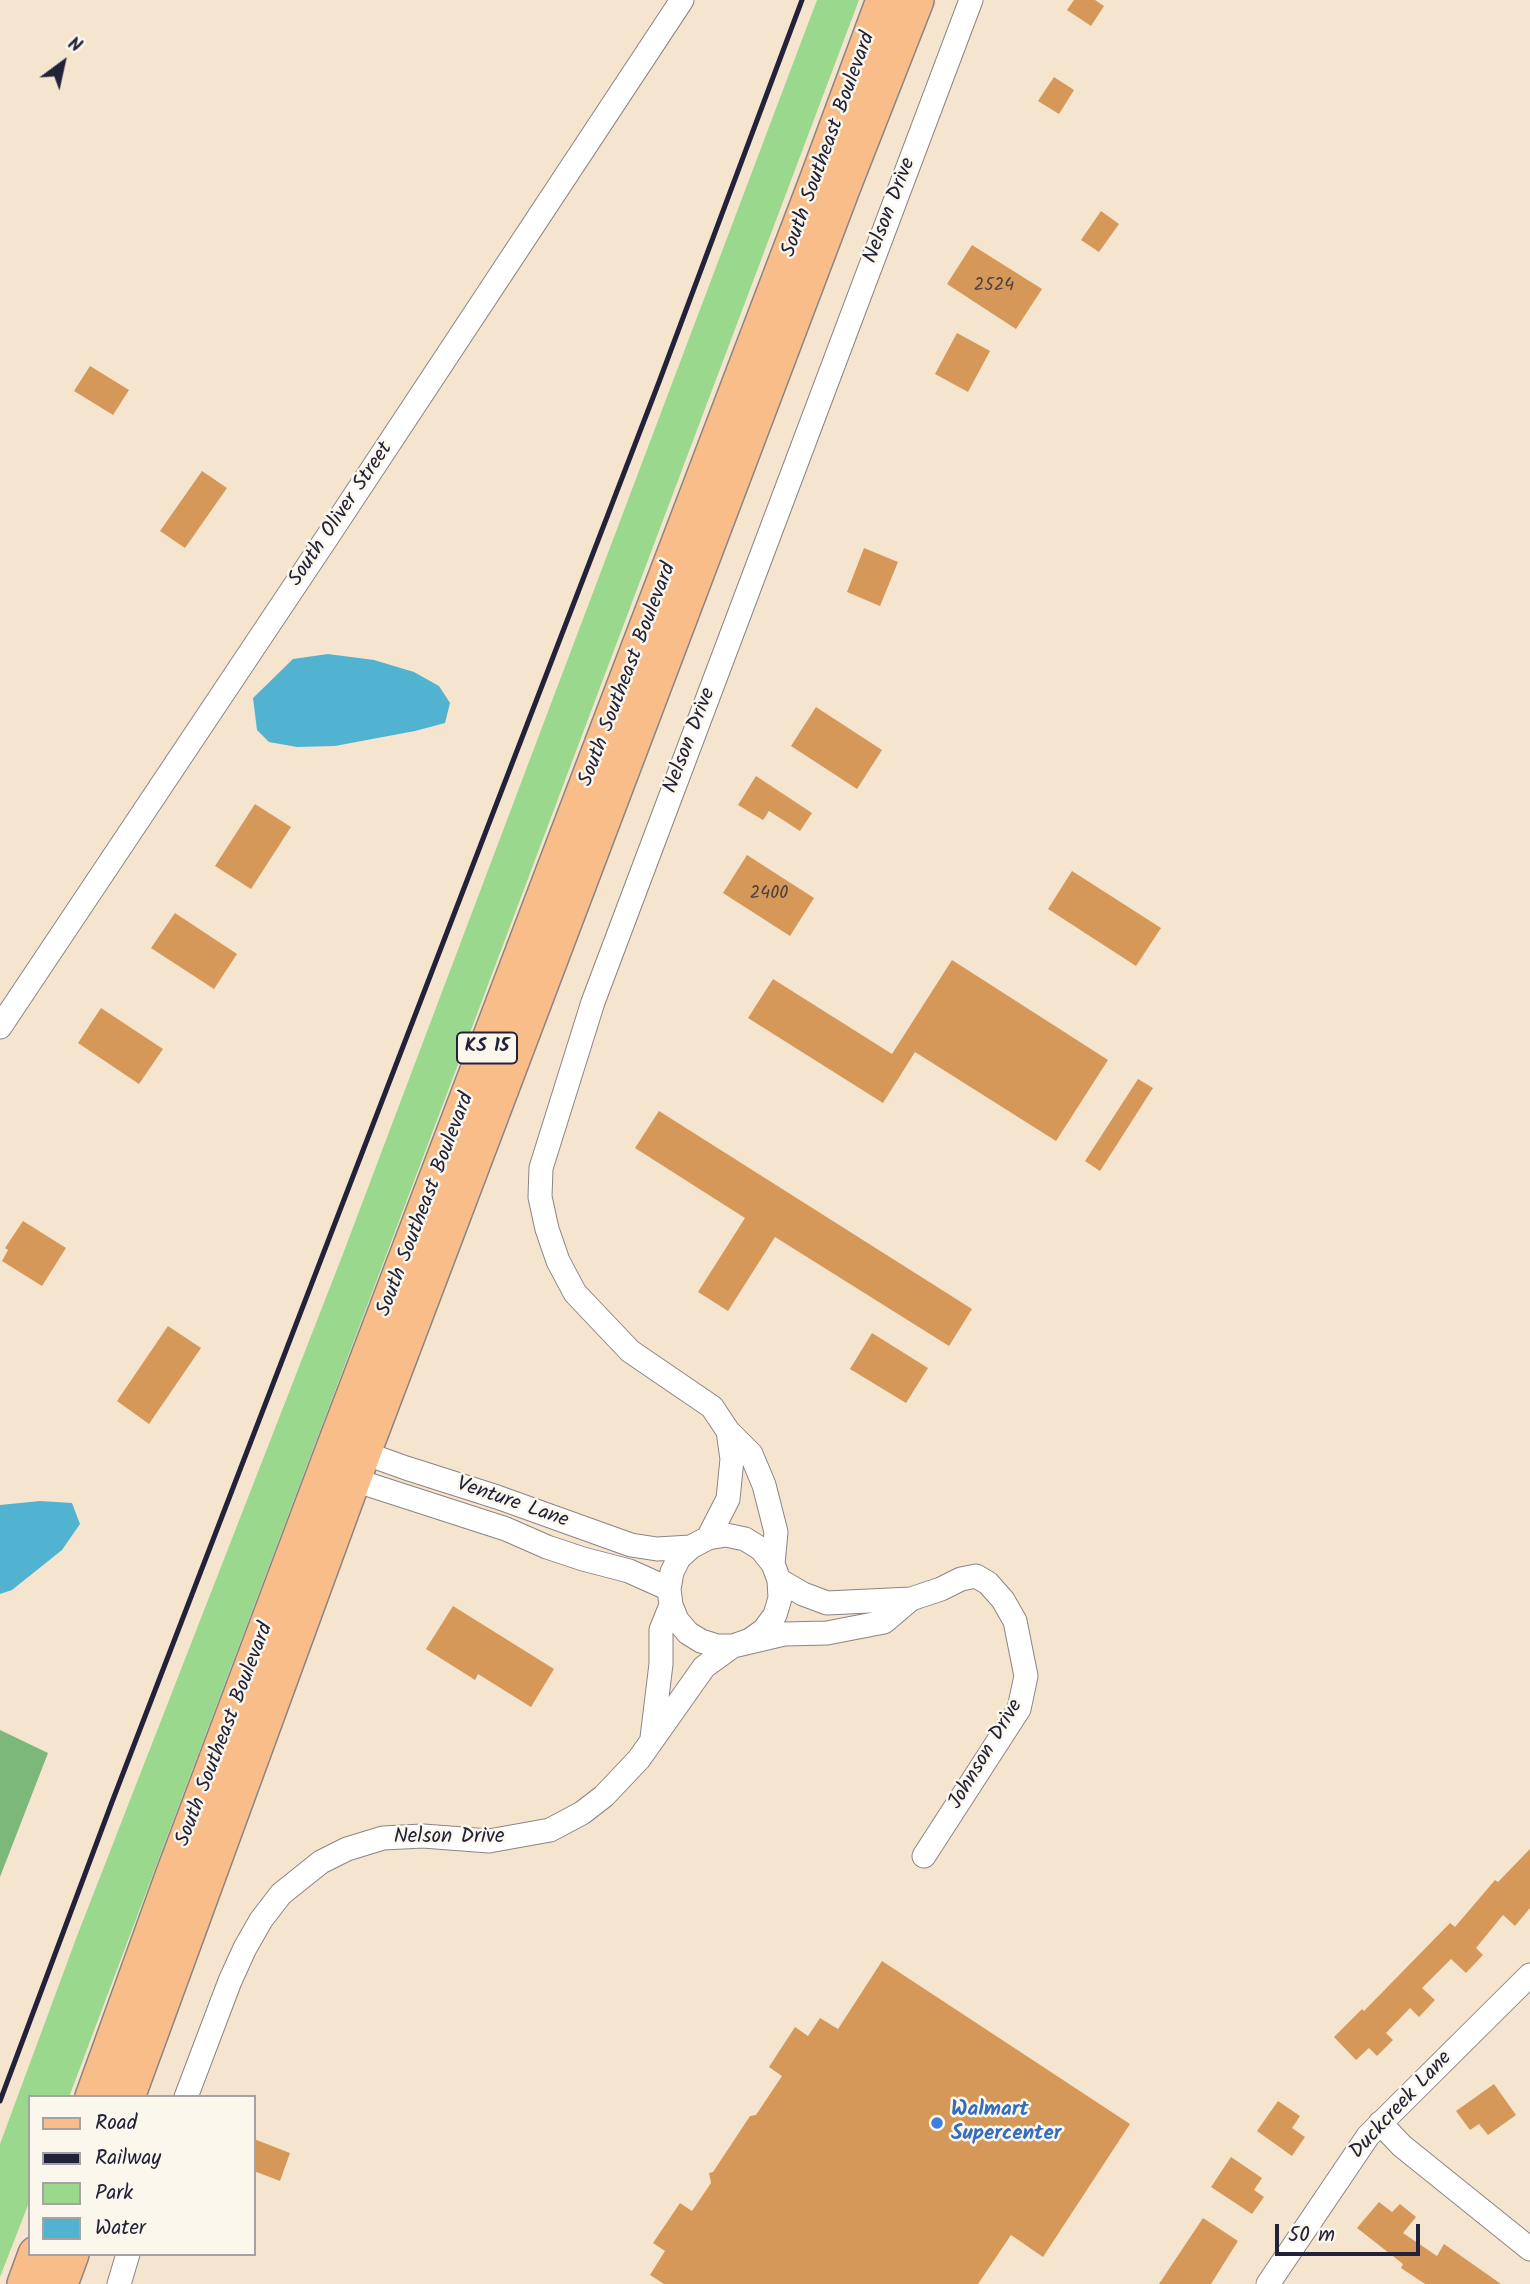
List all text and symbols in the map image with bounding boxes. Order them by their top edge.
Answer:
north arrow [28,28,98,98]
street label: South Southeast Boulevard [778,29,882,261]
text: N [61,30,88,61]
street label: Nelson Drive [859,155,923,267]
house number: 2524 [974,276,1014,298]
street label: South Oliver Street [284,438,400,592]
street label: South Southeast Boulevard [575,560,683,790]
street label: Nelson Drive [659,685,723,797]
house number: 2400 [750,884,788,906]
road number: KS 15 [457,1032,517,1064]
street label: South Southeast Boulevard [373,1090,481,1320]
street label: Venture Lane [453,1473,571,1535]
street label: South Southeast Boulevard [172,1620,280,1850]
street label: Johnson Drive [944,1696,1030,1814]
street label: Nelson Drive [394,1825,504,1851]
street label: Duckcreek Lane [1346,2047,1458,2165]
legend [28,2095,256,2256]
place label: Walmart Supercenter [951,2098,1061,2148]
text: Road [95,2107,137,2140]
marker: Walmart Supercenter [929,2115,945,2131]
text: Railway [95,2142,161,2175]
text: Park [95,2177,133,2210]
scale bar [1278,2210,1423,2254]
text: Water [95,2212,146,2245]
text: 50 m [1288,2219,1335,2252]

